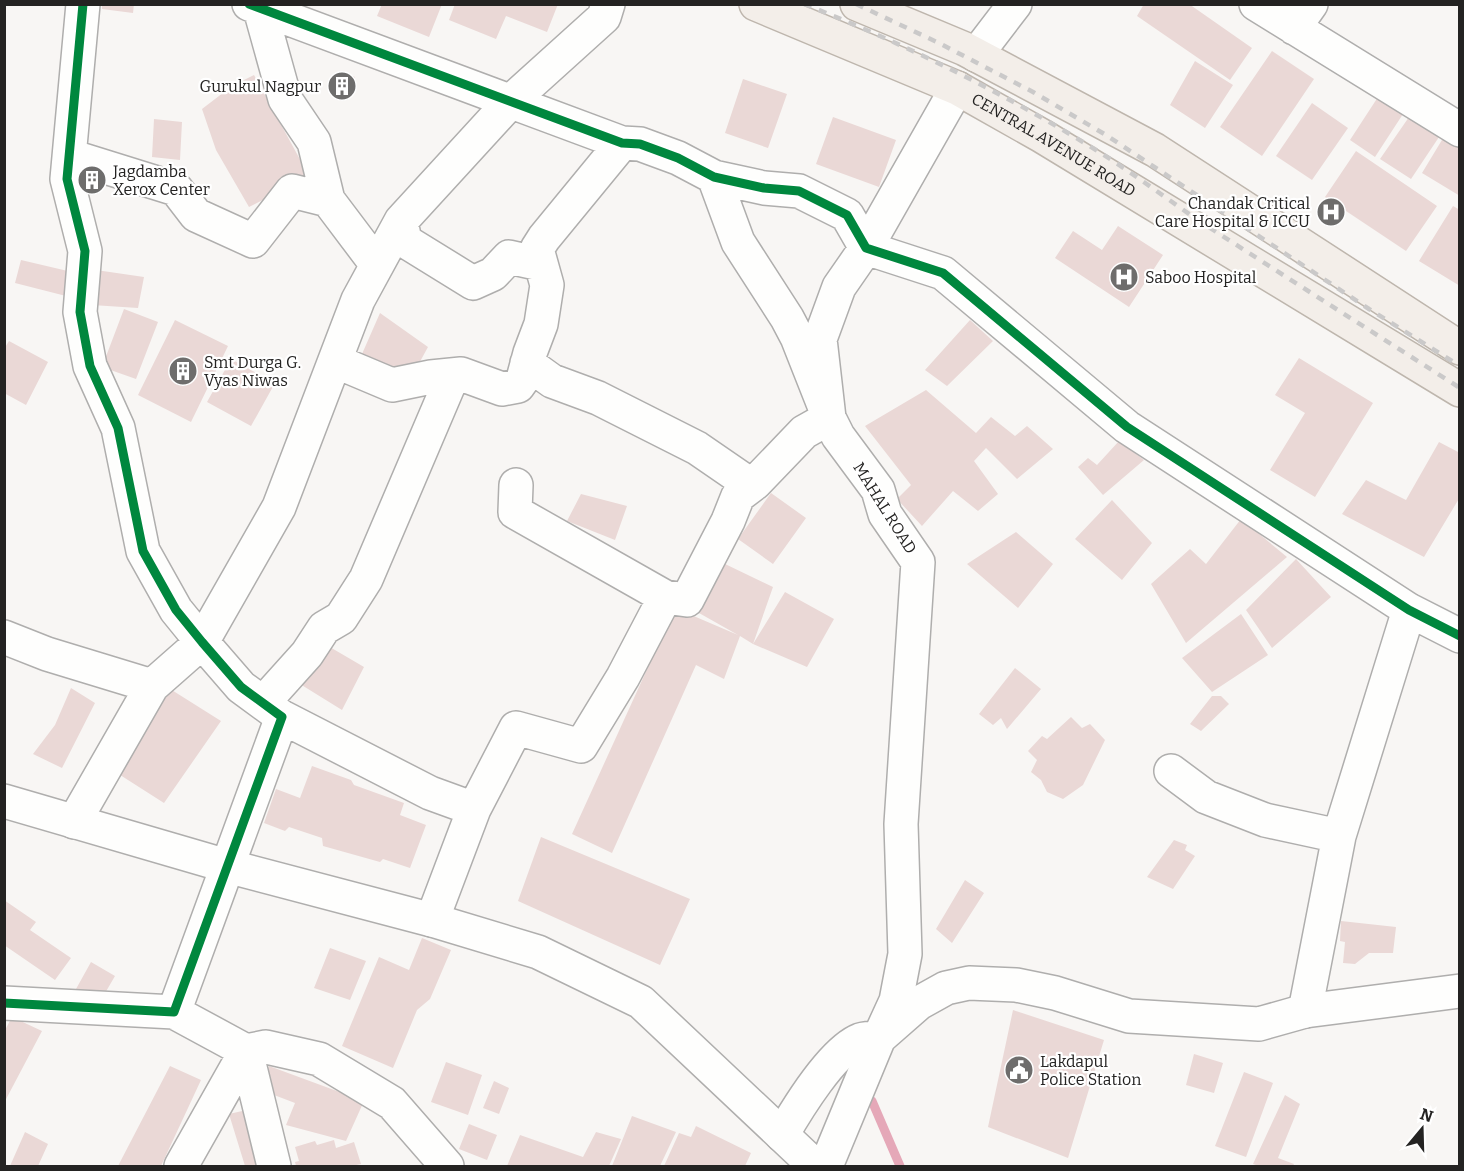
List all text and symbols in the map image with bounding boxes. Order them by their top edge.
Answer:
building icon: Gurukul Nagpur [326,70,358,102]
place label: Gurukul Nagpur [200,77,321,96]
street label: CENTRAL AVENUE ROAD [969,89,1139,200]
place label: Jagdamba Xerox Center [112,162,210,199]
building icon: Jagdamba Xerox Center [76,164,108,196]
place label: Chandak Critical Care Hospital & ICCU [1155,194,1310,231]
hospital icon: Chandak Critical Care Hospital & ICCU [1315,196,1347,228]
hospital icon: Saboo Hospital [1108,261,1140,293]
place label: Saboo Hospital [1145,268,1257,287]
place label: Smt Durga G. Vyas Niwas [204,353,301,390]
building icon: Smt Durga G. Vyas Niwas [167,355,199,387]
street label: MAHAL ROAD [849,459,921,557]
place label: Lakdapul Police Station [1040,1052,1141,1089]
public building icon: Lakdapul Police Station [1003,1054,1035,1086]
north arrow [1392,1099,1452,1159]
text: N [1418,1104,1436,1126]

